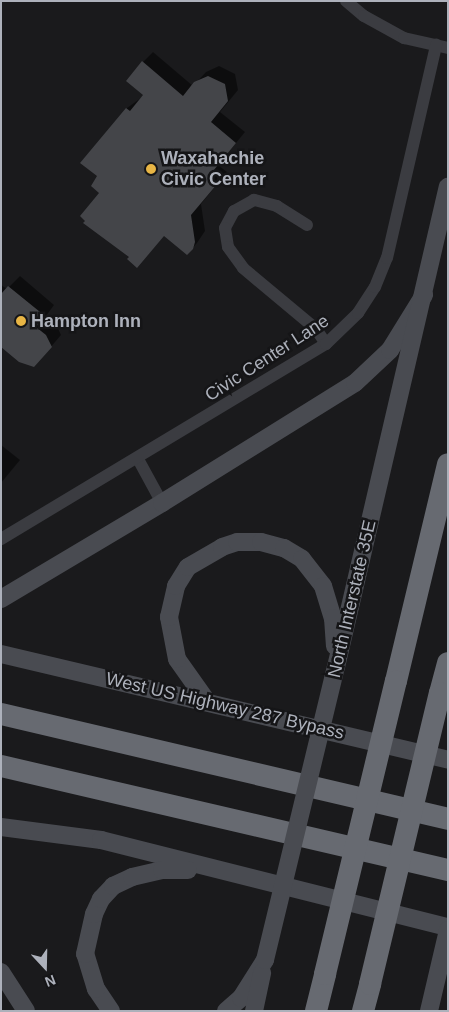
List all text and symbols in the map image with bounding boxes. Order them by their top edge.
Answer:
place label: Waxahachie Civic Center [161,148,266,190]
marker: Waxahachie Civic Center [145,163,157,175]
place label: Hampton Inn [31,310,141,332]
street label: Civic Center Lane [201,310,333,406]
marker: Hampton Inn [15,315,27,327]
street label: North Interstate 35E [323,518,381,680]
street label: West US Highway 287 Bypass [104,668,346,744]
north arrow [20,942,70,992]
text: N [43,972,58,990]

